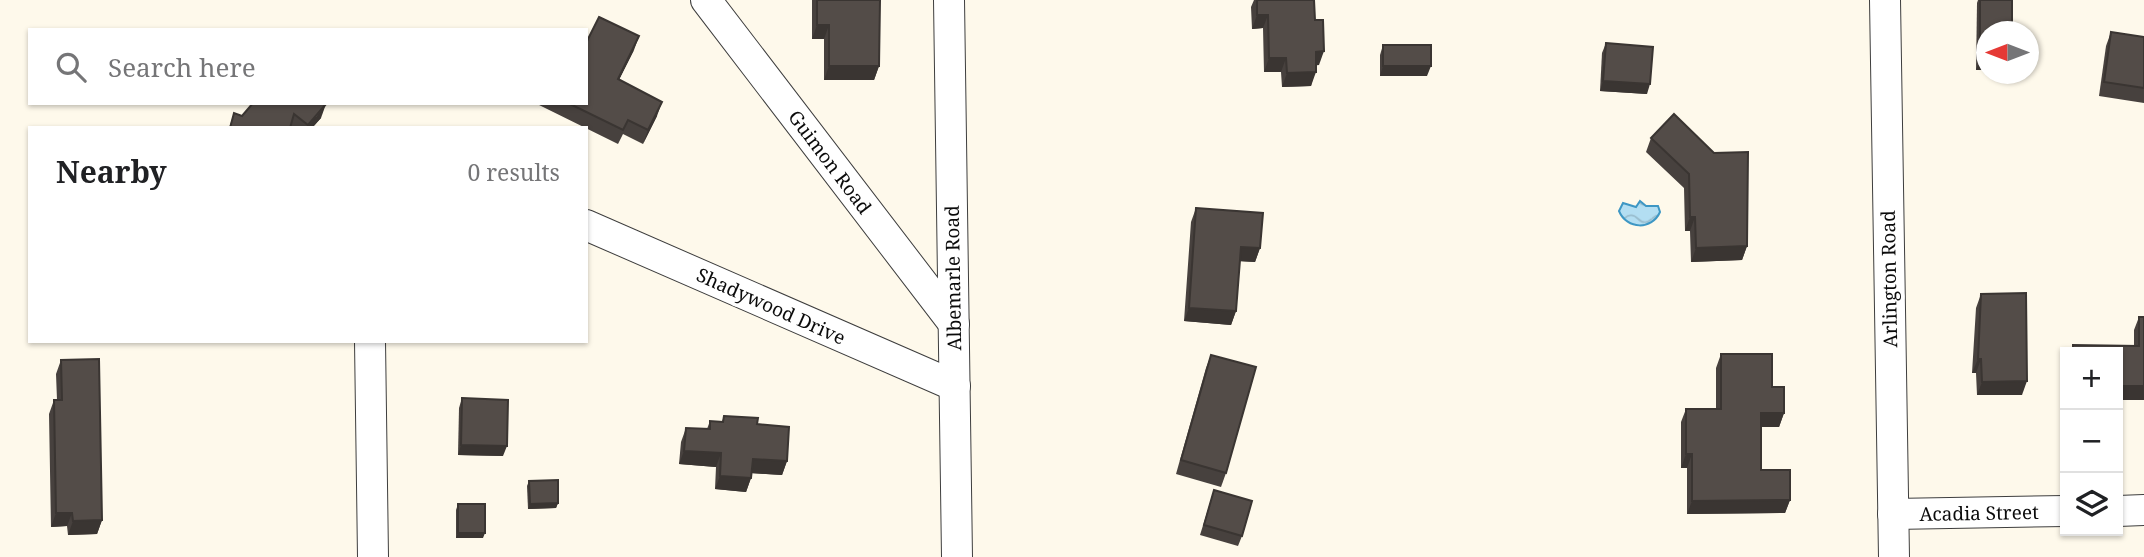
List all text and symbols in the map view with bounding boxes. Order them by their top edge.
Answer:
north arrow [1976,21,2039,84]
search box [28,28,588,105]
icon: search [52,48,90,86]
text: Search here [108,49,256,85]
street label: Guimon Road [782,105,878,219]
text: Nearby [56,151,167,192]
text: 0 results [467,156,560,188]
street label: Albemarle Road [939,205,967,351]
street label: Arlington Road [1875,210,1903,348]
street label: Shadywood Drive [692,261,850,351]
map controls [2060,347,2123,536]
button: + [2060,347,2123,410]
button: − [2060,410,2123,473]
button: layers [2060,473,2123,536]
street label: Acadia Street [1919,499,2039,527]

